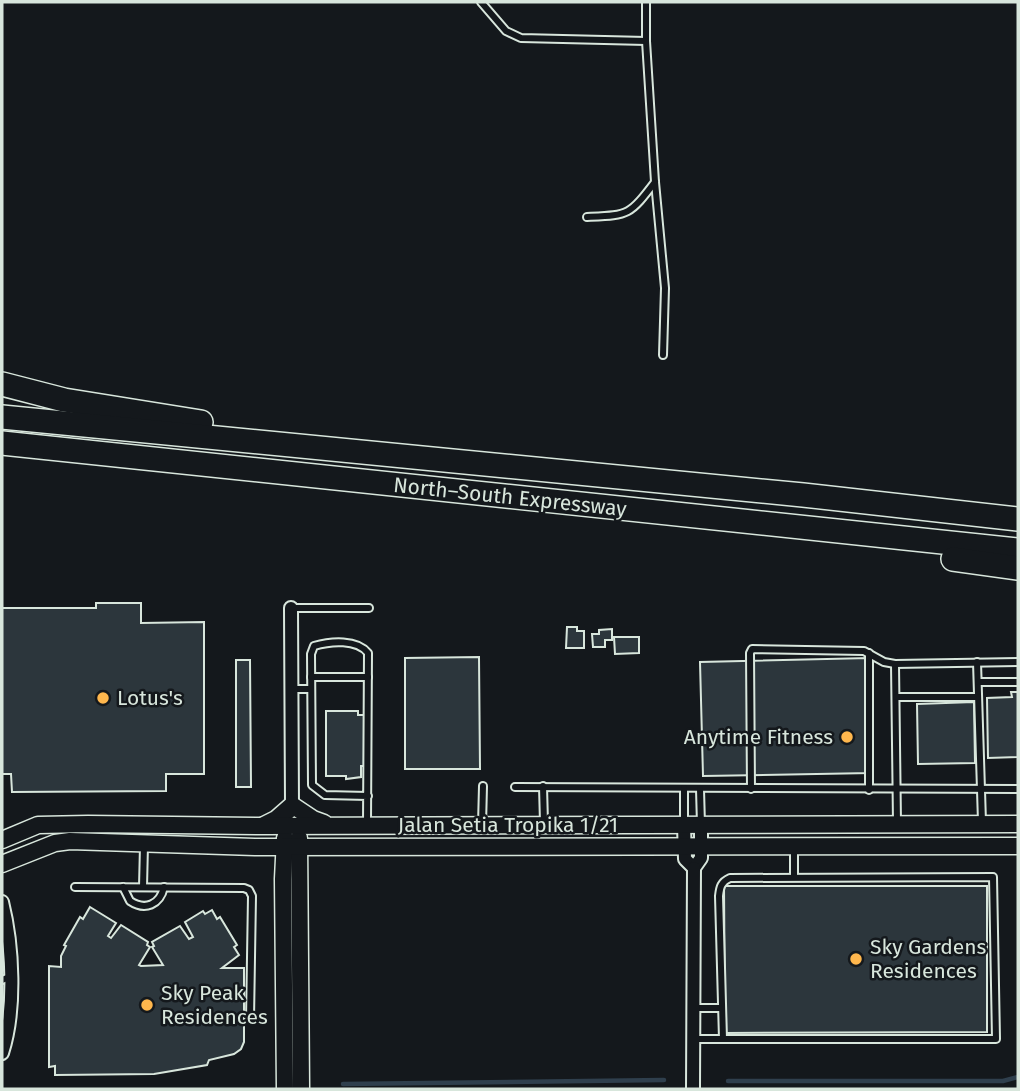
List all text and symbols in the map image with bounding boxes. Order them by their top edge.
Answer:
street label: North–South Expressway [392,472,629,522]
place label: Lotus's [117,685,183,711]
marker: Lotus's [95,690,111,706]
place label: Anytime Fitness [684,724,833,750]
marker: Anytime Fitness [839,729,855,745]
street label: Jalan Setia Tropika 1/21 [398,812,618,838]
place label: Sky Gardens Residences [870,934,987,984]
marker: Sky Gardens Residences [848,951,864,967]
place label: Sky Peak Residences [161,980,268,1030]
marker: Sky Peak Residences [139,997,155,1013]

